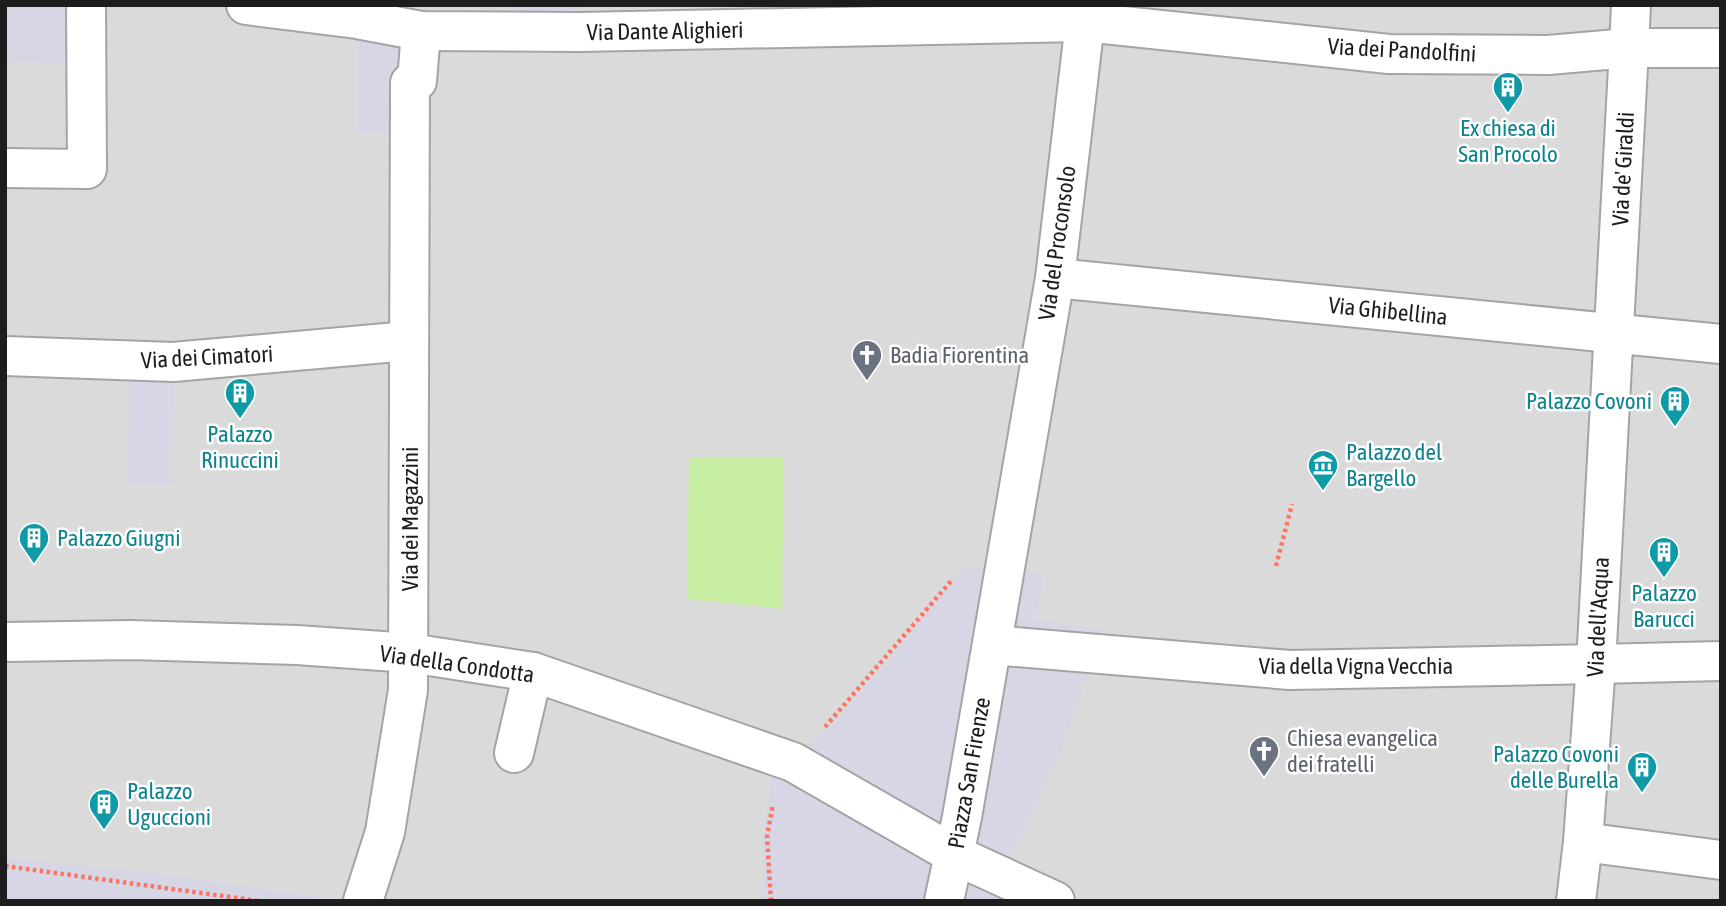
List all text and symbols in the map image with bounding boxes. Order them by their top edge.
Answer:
street label: Via Dante Alighieri [586,17,744,45]
street label: Via dei Pandolfini [1327,33,1477,67]
building icon: Ex chiesa di San Procolo [1491,70,1525,114]
street label: Via de' Giraldi [1607,111,1639,227]
place label: Ex chiesa di San Procolo [1458,115,1558,167]
street label: Via del Proconsolo [1033,164,1081,322]
street label: Via Ghibellina [1327,292,1449,330]
church icon: Badia Fiorentina [850,338,884,382]
street label: Via dei Cimatori [140,341,274,373]
place label: Badia Fiorentina [890,342,1029,368]
building icon: Palazzo Rinuccini [223,376,257,420]
building icon: Palazzo Covoni [1658,384,1692,428]
place label: Palazzo Covoni [1526,388,1652,414]
place label: Palazzo Rinuccini [201,421,279,473]
place label: Palazzo del Bargello [1346,439,1442,491]
street label: Via dei Magazzini [397,447,423,591]
museum icon: Palazzo del Bargello [1306,448,1340,492]
building icon: Palazzo Giugni [17,521,51,565]
place label: Palazzo Giugni [57,525,181,551]
building icon: Palazzo Barucci [1647,535,1681,579]
street label: Via dell'Acqua [1582,556,1614,678]
place label: Palazzo Barucci [1631,580,1697,632]
street label: Via della Condotta [378,640,536,688]
street label: Via della Vigna Vecchia [1259,653,1453,679]
street label: Piazza San Firenze [943,695,995,851]
place label: Chiesa evangelica dei fratelli [1287,725,1438,777]
church icon: Chiesa evangelica dei fratelli [1247,734,1281,778]
place label: Palazzo Covoni delle Burella [1493,741,1619,793]
building icon: Palazzo Covoni delle Burella [1625,750,1659,794]
place label: Palazzo Uguccioni [127,778,211,830]
building icon: Palazzo Uguccioni [87,787,121,831]

